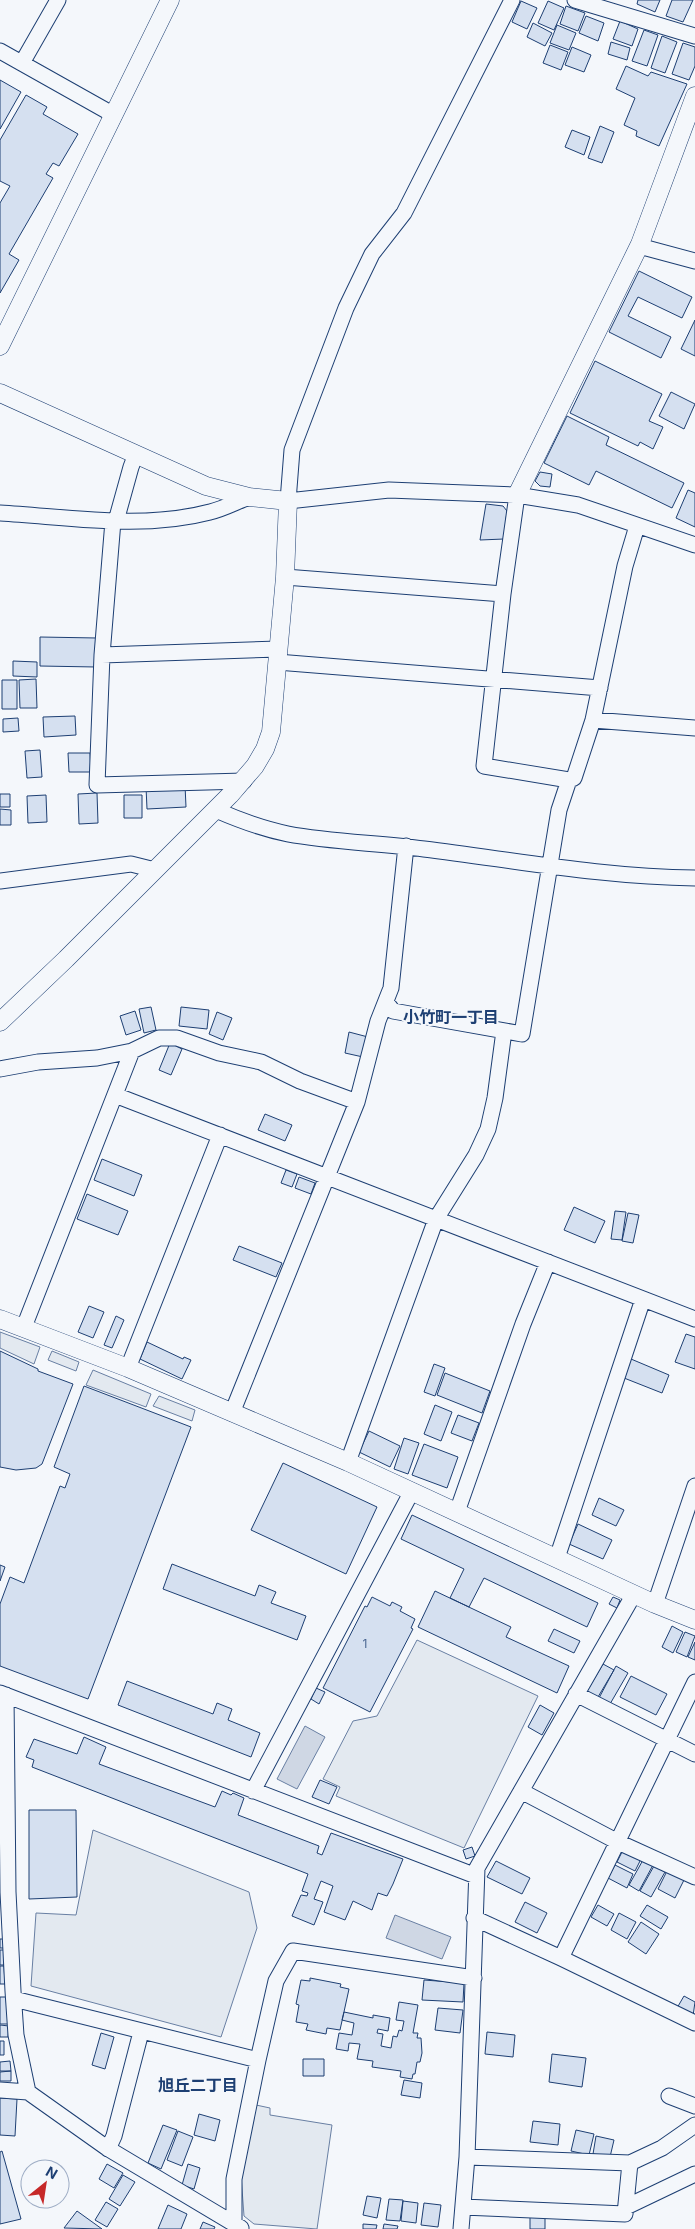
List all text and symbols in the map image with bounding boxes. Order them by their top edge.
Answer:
district label: 小竹町一丁目 [403,1007,499,1027]
house number: 1 [363,1636,367,1651]
district label: 旭丘二丁目 [158,2075,238,2095]
north arrow [20,2159,70,2209]
text: N [43,2162,61,2182]

